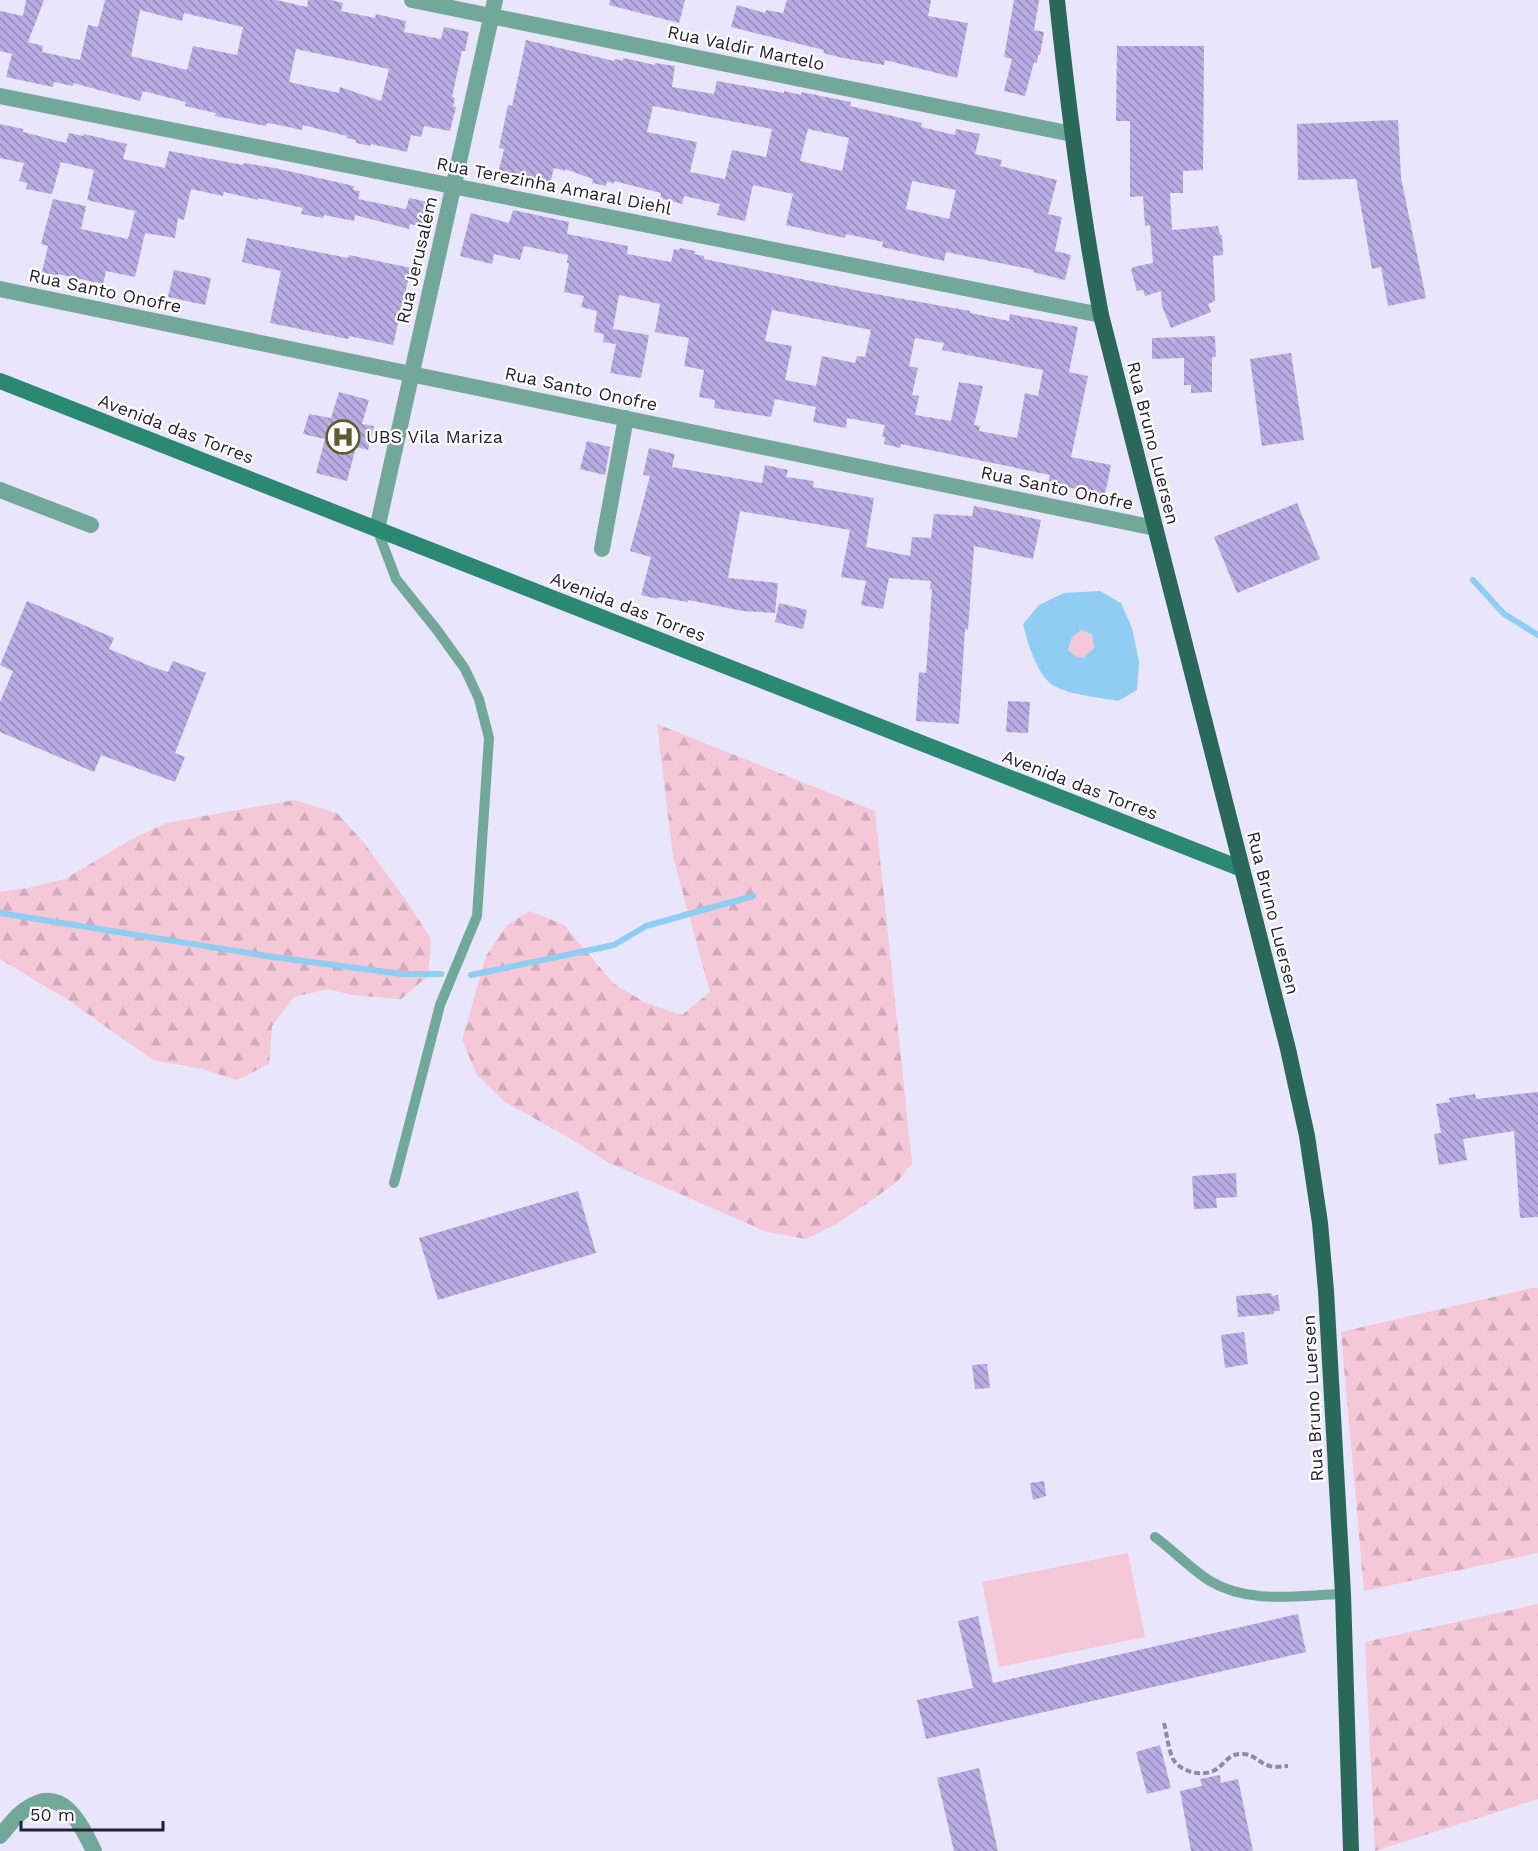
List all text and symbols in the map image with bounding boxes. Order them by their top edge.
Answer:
street label: Rua Valdir Martelo [666,21,827,74]
street label: Rua Terezinha Amaral Diehl [435,152,674,219]
street label: Rua Jerusalém [392,194,441,326]
street label: Rua Santo Onofre [27,264,183,317]
street label: Rua Bruno Luersen [1123,359,1184,526]
street label: Rua Santo Onofre [503,362,659,415]
street label: Avenida das Torres [96,389,257,468]
hospital icon: UBS Vila Mariza [325,419,361,455]
place label: UBS Vila Mariza [366,426,503,447]
street label: Rua Santo Onofre [979,461,1135,514]
street label: Avenida das Torres [548,567,709,646]
street label: Avenida das Torres [1000,745,1161,824]
street label: Rua Bruno Luersen [1243,829,1304,996]
street label: Rua Bruno Luersen [1298,1314,1327,1482]
scale bar [21,1794,164,1832]
text: 50 m [30,1804,75,1825]

